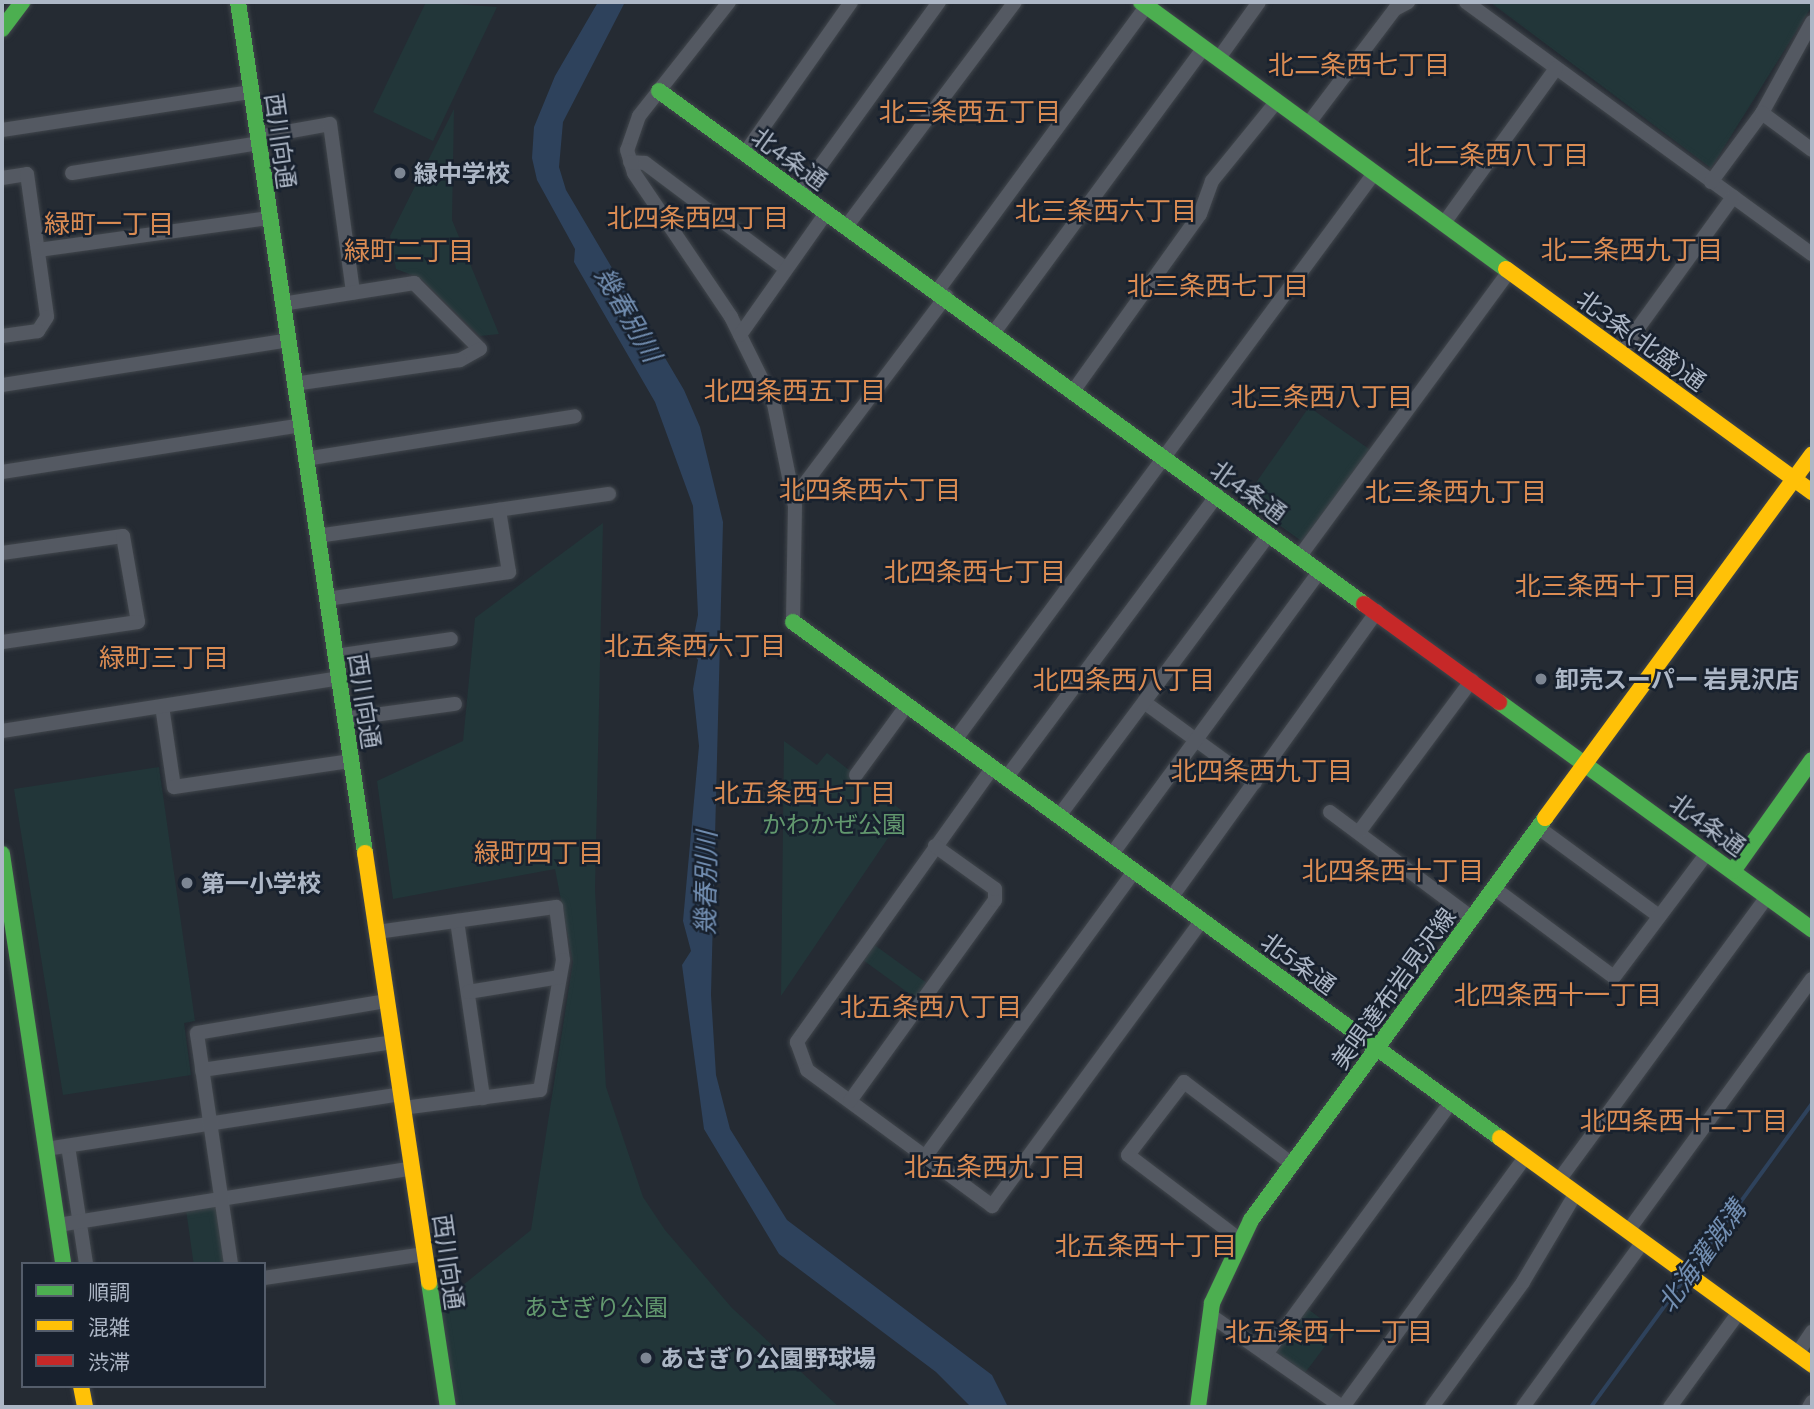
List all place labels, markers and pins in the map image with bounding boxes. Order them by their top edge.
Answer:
place label: 緑中学校 [414,159,510,187]
marker: 緑中学校 [392,165,408,181]
place label: 卸売スーパー 岩見沢店 [1555,665,1800,693]
marker: 卸売スーパー 岩見沢店 [1533,671,1549,687]
place label: 第一小学校 [201,869,321,897]
marker: 第一小学校 [179,875,195,891]
place label: あさぎり公園野球場 [660,1344,876,1372]
marker: あさぎり公園野球場 [638,1350,654,1366]

